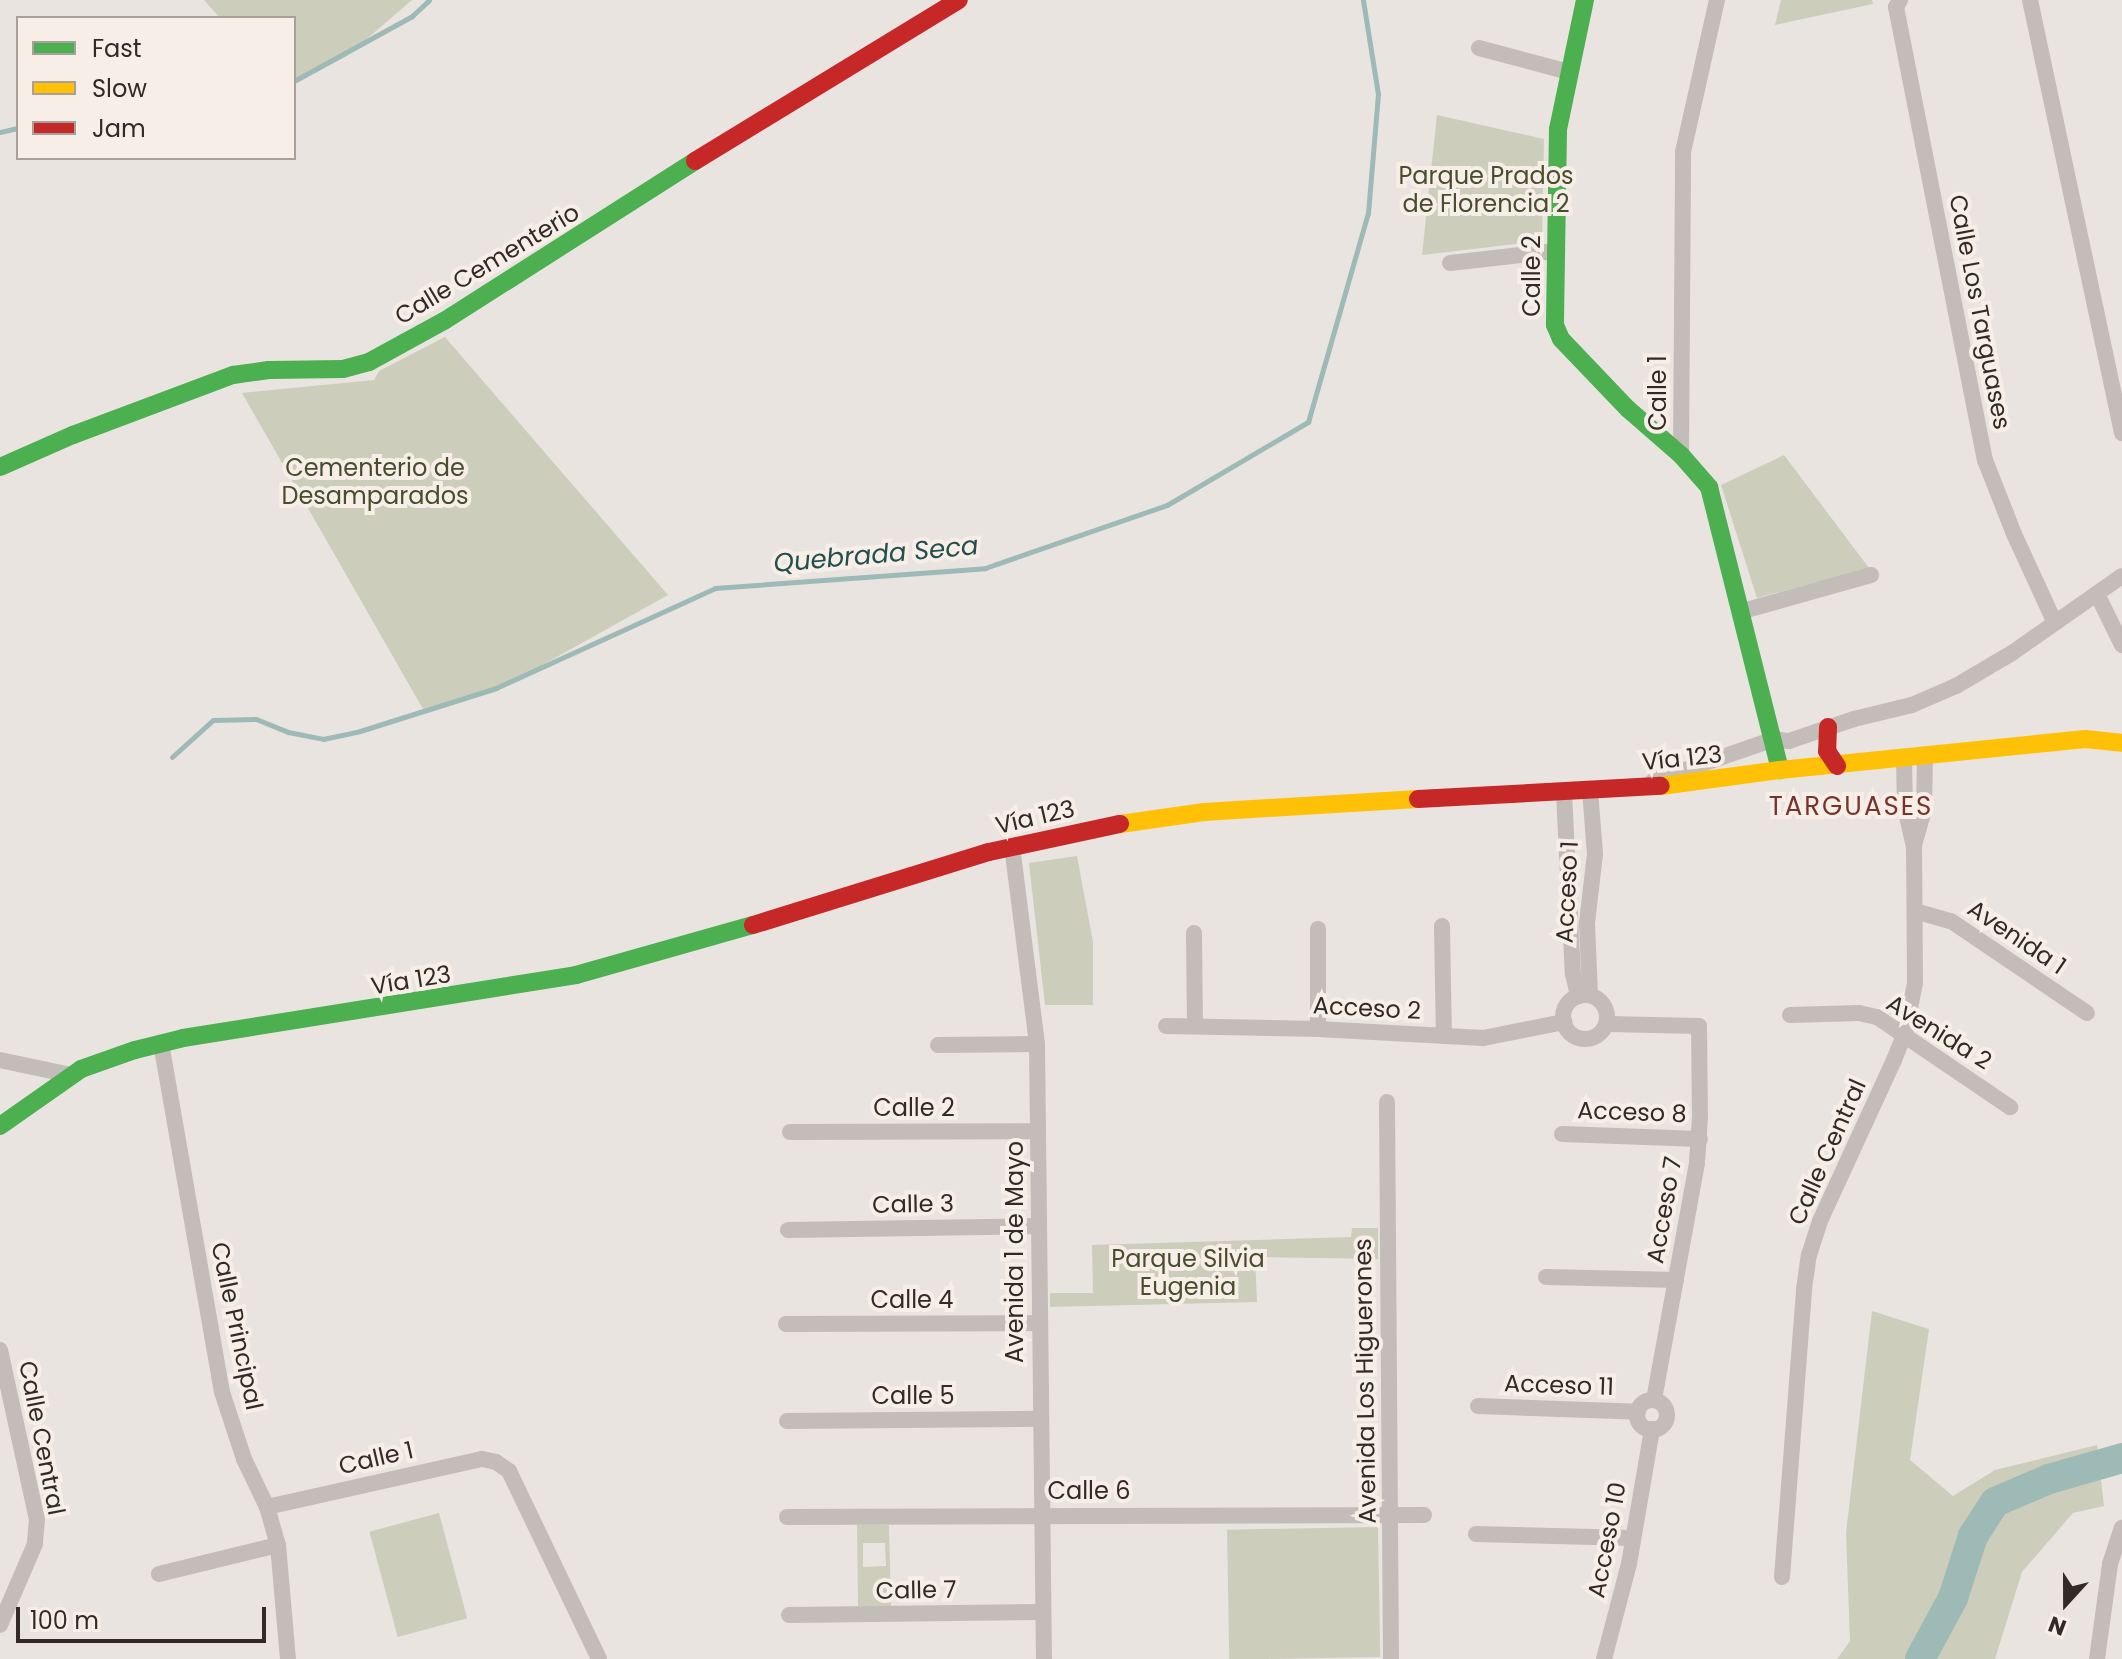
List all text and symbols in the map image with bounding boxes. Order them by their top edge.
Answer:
legend [16,16,296,160]
text: Fast [92,32,142,65]
text: Slow [92,72,147,105]
text: Jam [92,112,146,145]
park label: Parque Prados de Florencia 2 [1398,162,1574,218]
street label: Calle Los Targuases [1943,192,2017,432]
street label: Calle Cementerio [390,198,584,330]
street label: Calle 2 [1518,235,1546,317]
street label: Calle 1 [1644,355,1672,431]
park label: Cementerio de Desamparados [281,454,469,510]
water label: Quebrada Seca [772,530,980,580]
street label: Vía 123 [1641,739,1723,777]
district label: TARGUASES [1769,791,1933,823]
street label: Vía 123 [993,794,1077,840]
street label: Acceso 1 [1550,840,1584,944]
street label: Avenida 1 [1962,894,2072,980]
street label: Vía 123 [369,959,453,1001]
street label: Avenida 2 [1881,988,1997,1076]
street label: Acceso 2 [1312,991,1422,1025]
street label: Calle Central [1782,1075,1872,1229]
street label: Calle 2 [873,1094,955,1122]
street label: Acceso 8 [1577,1096,1687,1128]
street label: Avenida 1 de Mayo [1001,1141,1029,1363]
street label: Acceso 7 [1640,1155,1688,1265]
street label: Calle 3 [872,1189,954,1219]
street label: Avenida Los Higuerones [1348,1238,1382,1524]
street label: Calle Principal [205,1239,269,1413]
park label: Parque Silvia Eugenia [1111,1245,1265,1301]
street label: Calle 4 [871,1286,953,1314]
street label: Calle Central [13,1358,71,1518]
street label: Acceso 11 [1504,1369,1614,1401]
street label: Calle 5 [872,1382,954,1410]
street label: Calle 1 [336,1435,416,1481]
street label: Calle 6 [1047,1477,1131,1505]
street label: Acceso 10 [1582,1480,1632,1600]
north arrow [2026,1563,2106,1643]
street label: Calle 7 [875,1575,957,1605]
scale bar [20,1591,270,1641]
text: 100 m [30,1604,99,1637]
text: N [2044,1608,2071,1643]

